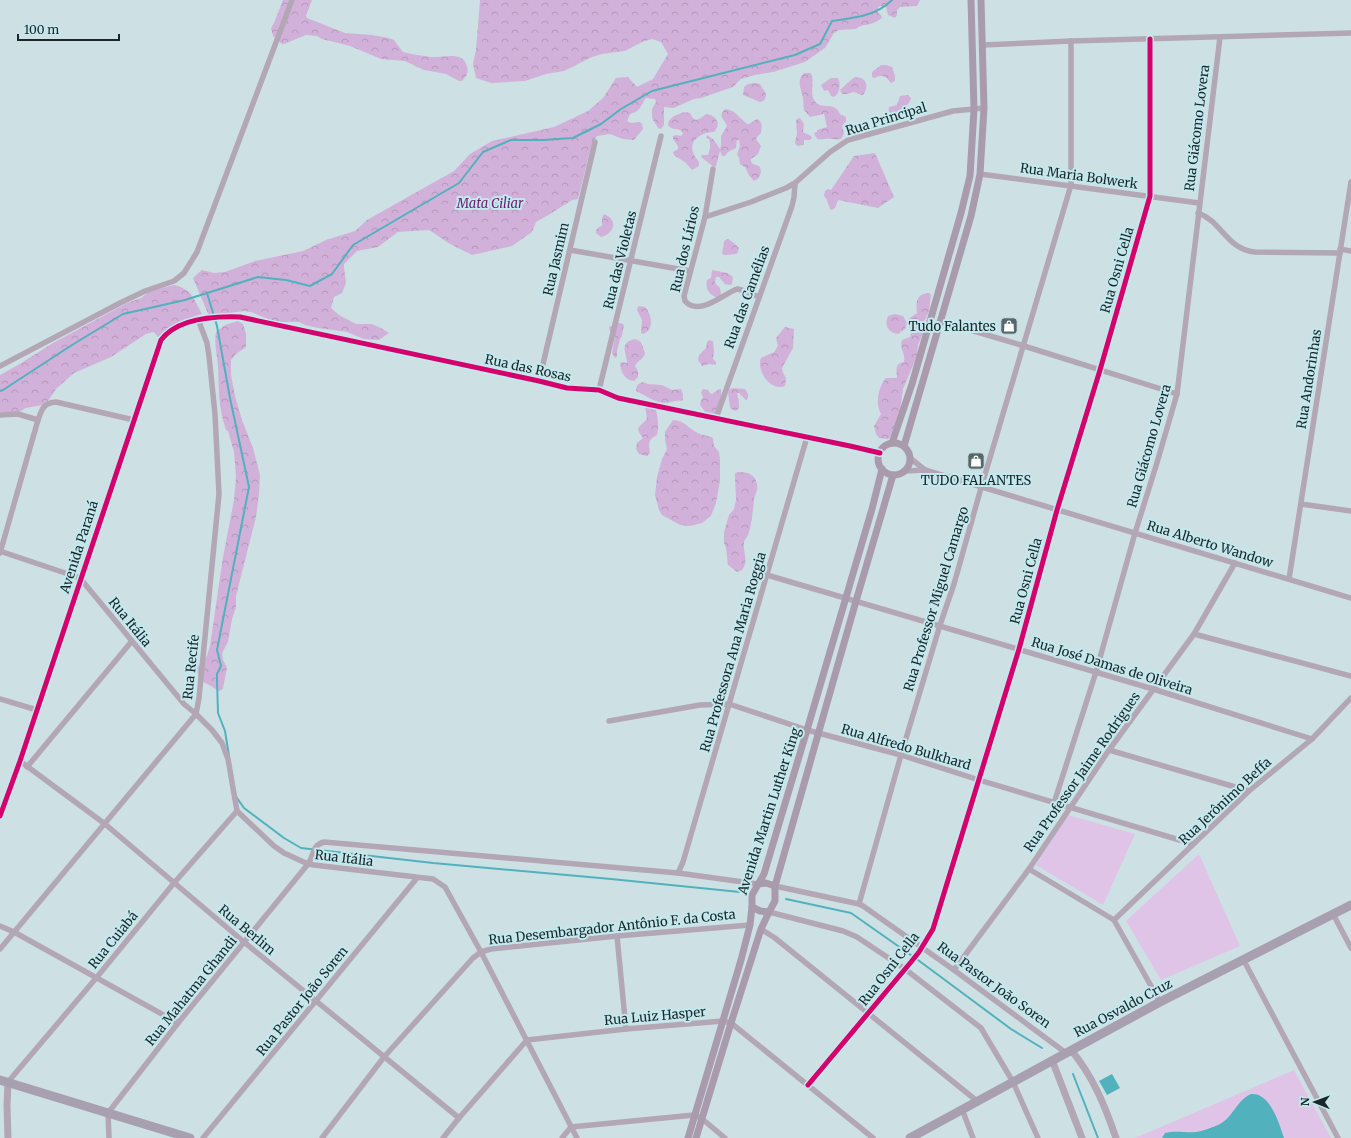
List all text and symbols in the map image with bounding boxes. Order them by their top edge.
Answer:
scale bar [18,16,119,42]
text: 100 m [24,22,59,37]
street label: Rua Giácomo Lovera [1181,64,1213,192]
street label: Rua Principal [843,99,929,139]
street label: Rua Maria Bolwerk [1019,159,1140,193]
park label: Mata Ciliar [456,195,524,212]
street label: Rua dos Lírios [667,204,703,294]
street label: Rua das Violetas [600,209,640,311]
street label: Rua Jasmim [539,221,573,297]
street label: Rua Osni Cella [1097,225,1137,315]
street label: Rua das Camélias [720,243,774,351]
shop icon: Tudo Falantes [999,316,1019,336]
place label: Tudo Falantes [908,318,996,335]
street label: Rua Andorinhas [1293,328,1325,430]
street label: Rua das Rosas [483,351,573,385]
street label: Rua Giácomo Lovera [1123,382,1175,510]
shop icon: TUDO FALANTES [966,451,986,471]
place label: TUDO FALANTES [921,472,1032,489]
street label: Avenida Paraná [56,498,102,597]
street label: Rua Professor Miguel Camargo [900,504,972,693]
street label: Rua Alberto Wandow [1145,517,1276,572]
street label: Rua Osni Cella [1006,536,1046,626]
street label: Rua Professora Ana Maria Roggia [696,550,770,754]
street label: Rua Itália [105,594,155,650]
street label: Rua Recife [179,633,203,700]
street label: Rua José Damas de Oliveira [1029,633,1195,699]
street label: Rua Professor Jaime Rodrigues [1020,689,1144,855]
street label: Rua Alfredo Bulkhard [839,720,973,774]
street label: Avenida Martin Luther King [734,725,804,898]
street label: Rua Jerônimo Beffa [1175,754,1275,848]
street label: Rua Itália [314,846,374,870]
street label: Rua Berlim [215,901,279,959]
street label: Rua Desembargador Antônio F. da Costa [488,906,736,948]
street label: Rua Cuiabá [85,908,141,972]
street label: Rua Osni Cella [855,929,923,1009]
street label: Rua Mahatma Ghandi [142,933,240,1049]
street label: Rua Pastor João Soren [934,938,1054,1032]
street label: Rua Pastor João Soren [253,942,352,1059]
street label: Rua Osvaldo Cruz [1071,975,1175,1041]
street label: Rua Luiz Hasper [603,1003,707,1029]
north arrow [1295,1082,1335,1122]
text: N [1298,1097,1312,1106]

